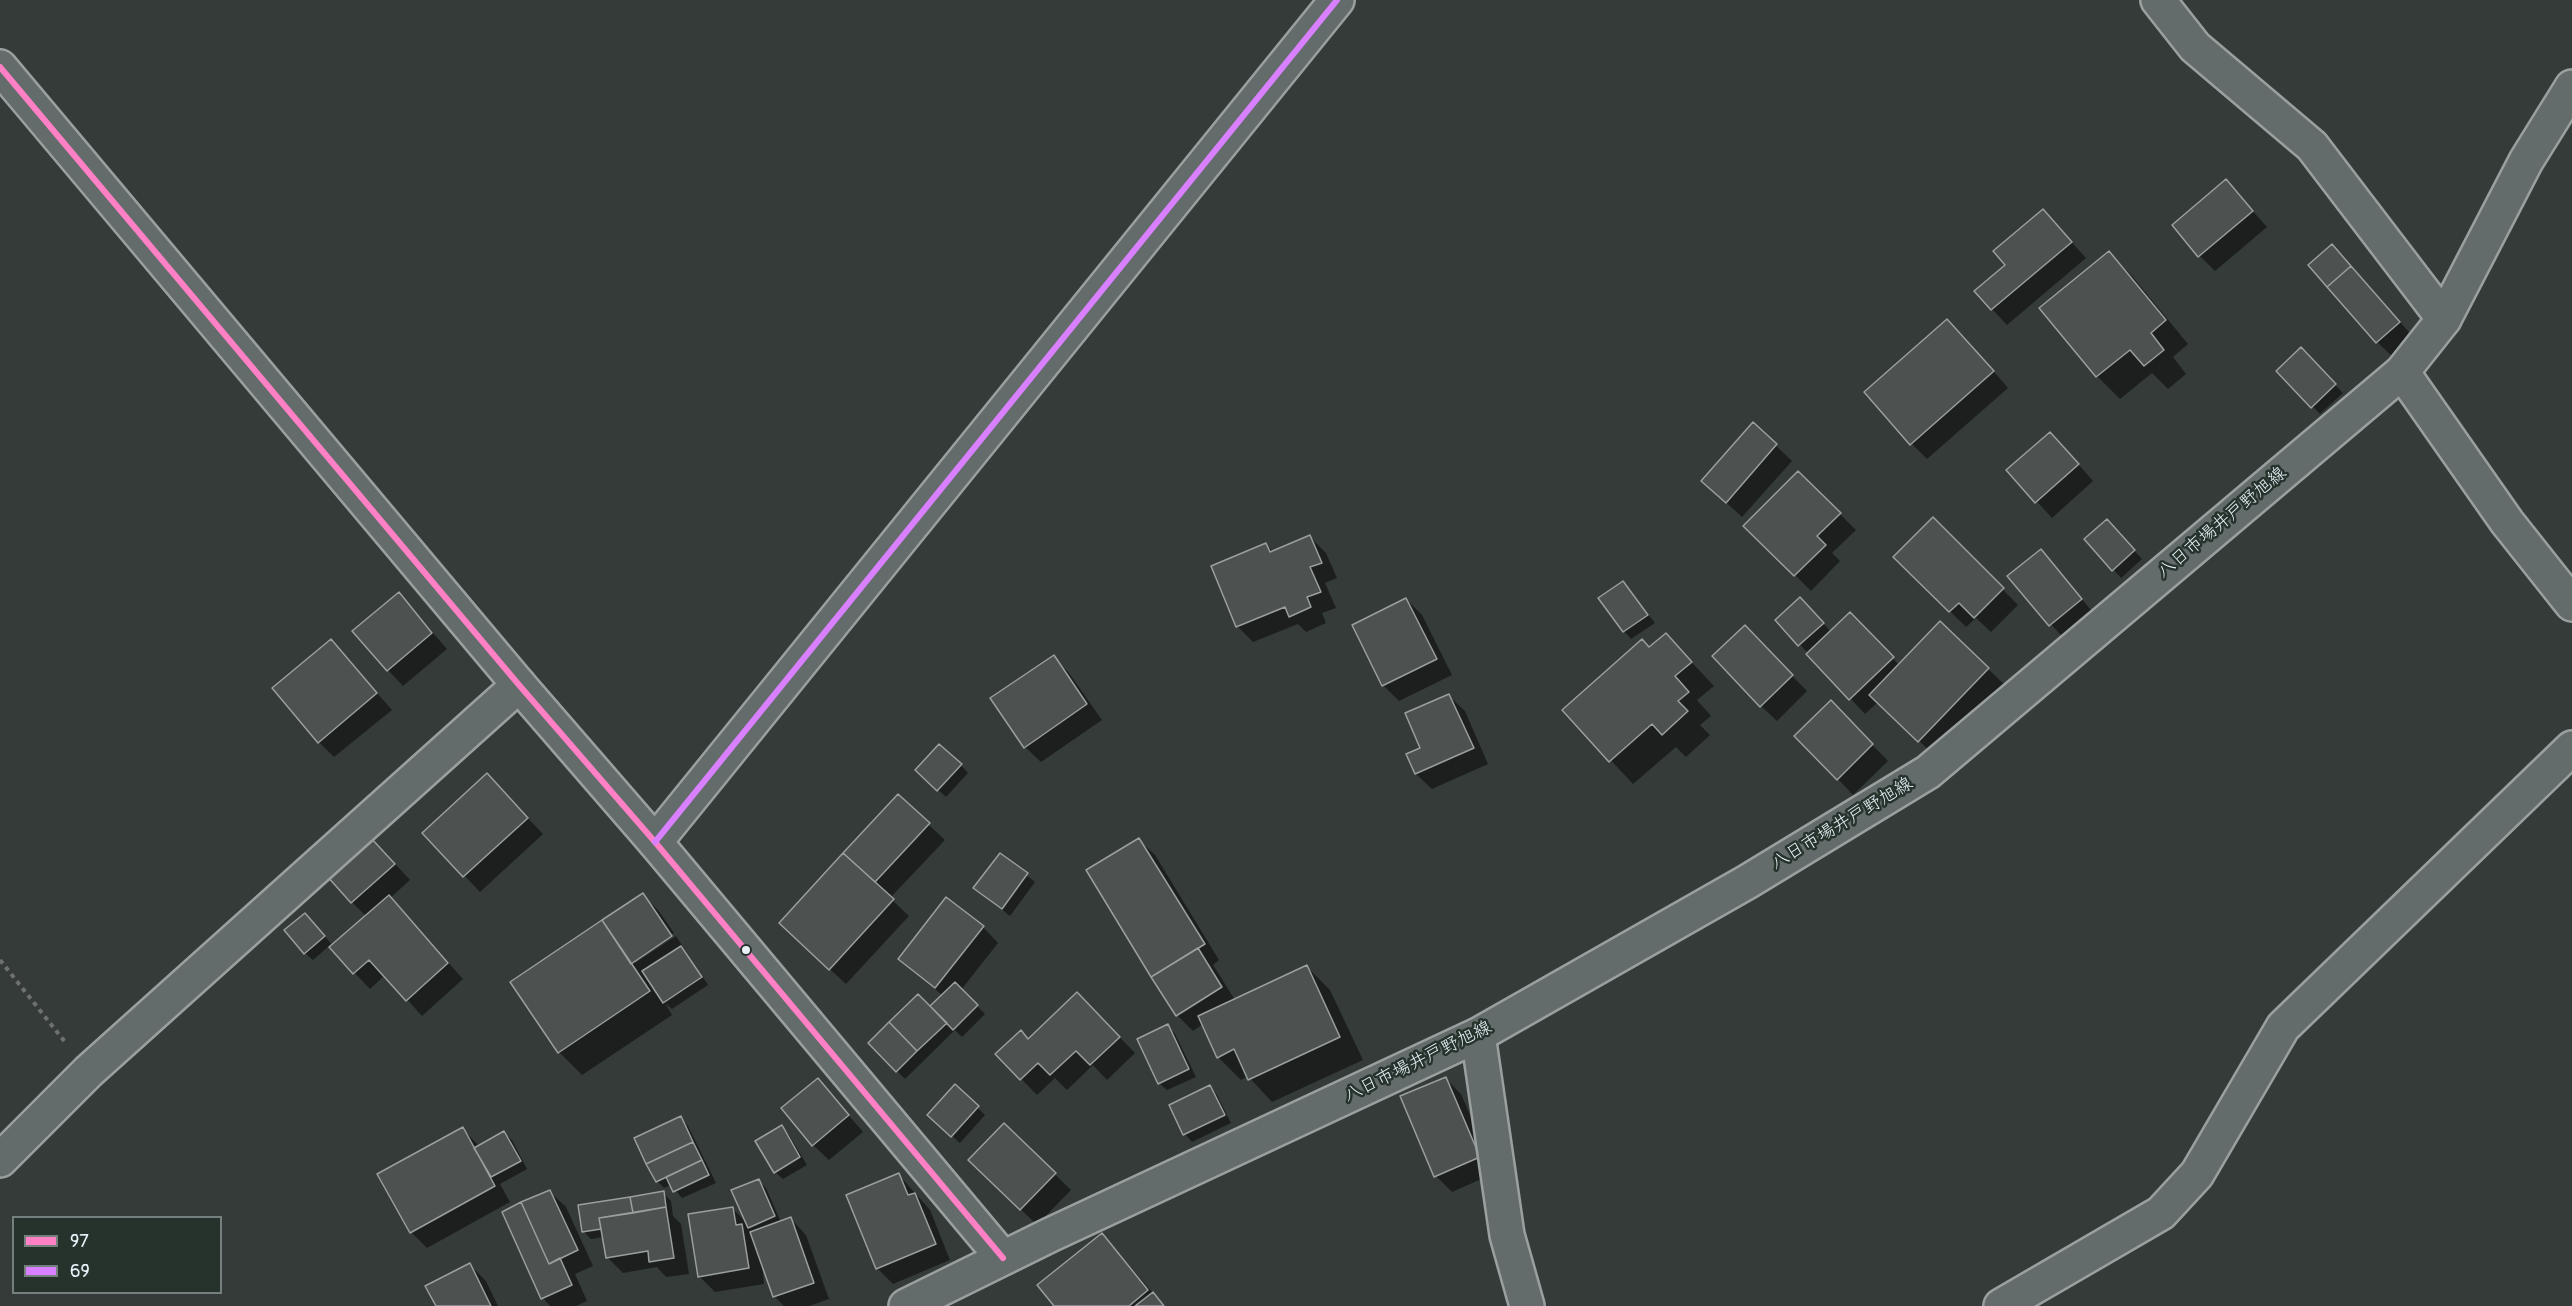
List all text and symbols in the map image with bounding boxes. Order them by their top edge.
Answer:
street label: 八日市場井戸野旭線 [2153,463,2291,583]
street label: 八日市場井戸野旭線 [1767,773,1917,875]
unlabelled marker [740,944,752,956]
street label: 八日市場井戸野旭線 [1340,1017,1496,1107]
legend [12,1216,222,1294]
text: 97 [70,1230,89,1253]
text: 69 [70,1260,90,1283]

